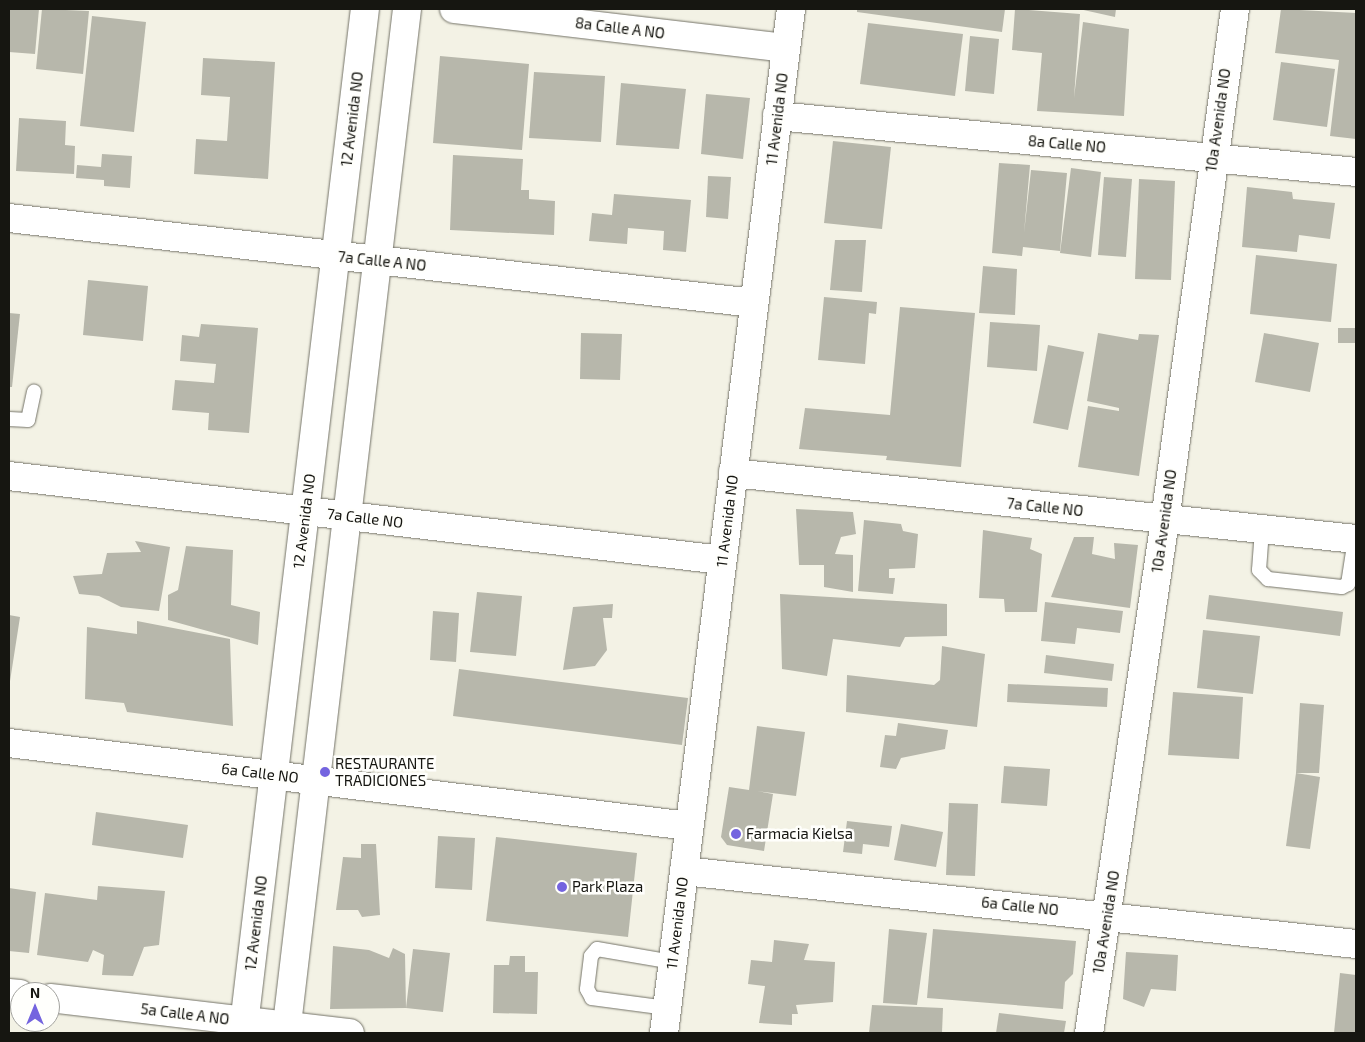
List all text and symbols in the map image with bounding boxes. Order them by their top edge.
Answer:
street label: 8a Calle A NO [574,14,666,42]
street label: 10a Avenida NO [1202,67,1234,173]
street label: 12 Avenida NO [337,70,367,168]
street label: 11 Avenida NO [762,72,792,166]
street label: 8a Calle NO [1027,132,1107,156]
street label: 7a Calle A NO [336,247,428,275]
street label: 10a Avenida NO [1148,468,1180,574]
street label: 12 Avenida NO [289,472,319,570]
street label: 11 Avenida NO [712,474,742,568]
street label: 7a Calle NO [1006,494,1084,520]
street label: 7a Calle NO [326,504,404,532]
place label: RESTAURANTE TRADICIONES [335,754,434,789]
street label: 6a Calle NO [220,759,300,787]
marker: RESTAURANTE TRADICIONES [319,766,331,778]
place label: Farmacia Kielsa [746,825,853,843]
marker: Farmacia Kielsa [730,828,742,840]
street label: 10a Avenida NO [1089,869,1123,975]
street label: 12 Avenida NO [241,874,271,972]
street label: 11 Avenida NO [662,876,692,970]
place label: Park Plaza [572,878,643,896]
marker: Park Plaza [556,881,568,893]
street label: 6a Calle NO [980,893,1060,919]
north arrow [10,982,60,1032]
text: N [30,984,40,1001]
street label: 5a Calle A NO [139,1000,231,1028]

